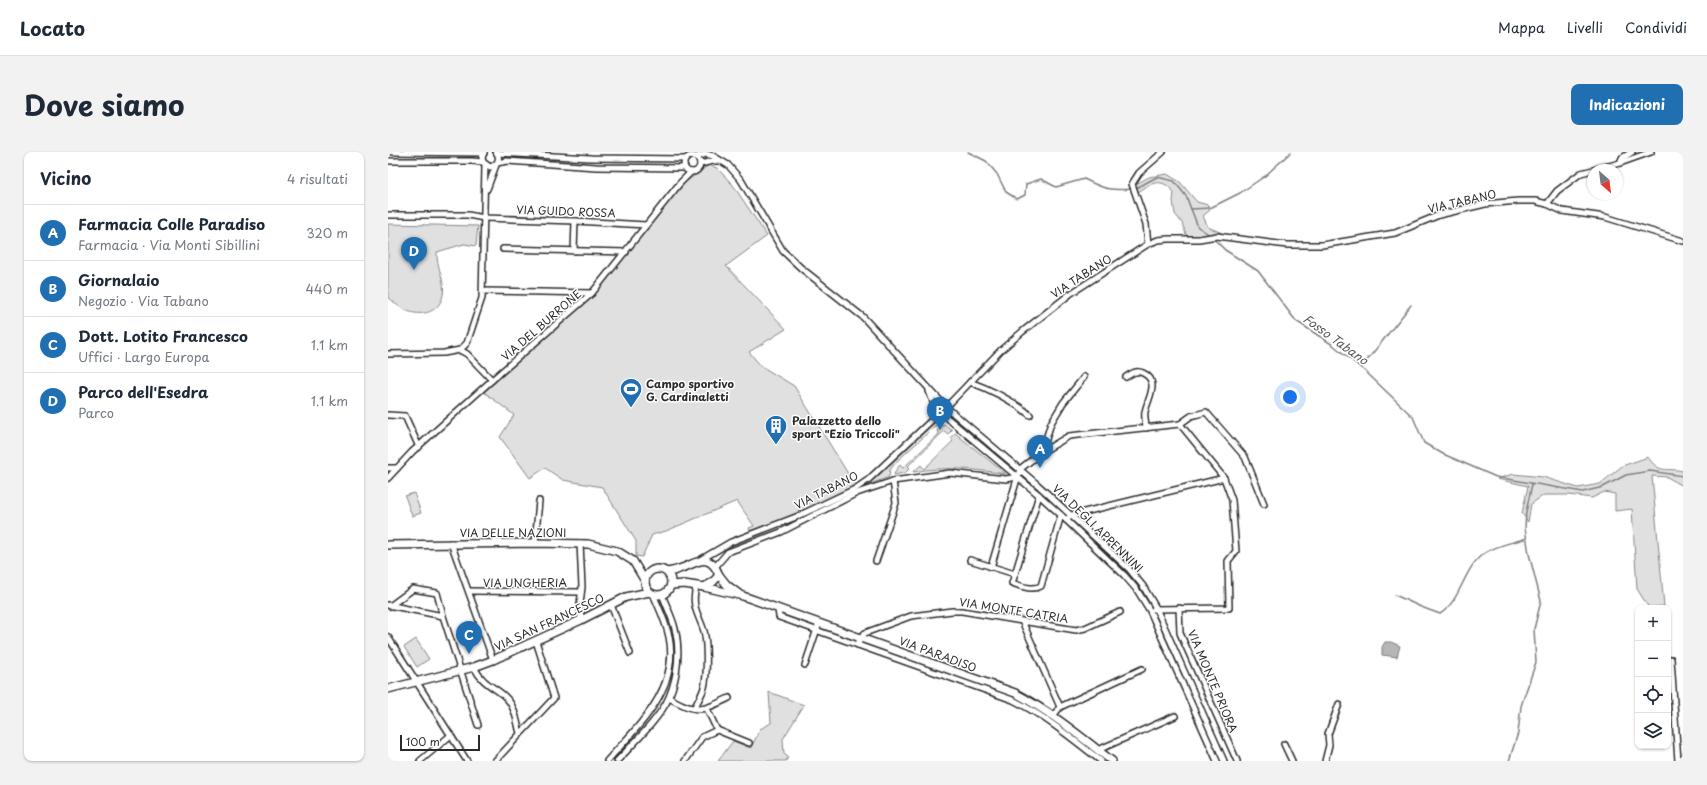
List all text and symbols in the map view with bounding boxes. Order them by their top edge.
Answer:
text: Locato [20,14,85,42]
text: Mappa [1498,17,1545,38]
text: Livelli [1567,17,1603,38]
text: Condividi [1625,17,1687,38]
text: Dove siamo [24,83,185,126]
button: Indicazioni [1571,84,1683,125]
north arrow [1587,164,1623,200]
text: Vicino [40,165,91,191]
text: 4 risultati [287,169,348,188]
street label: VIA TABANO [1426,185,1498,217]
street label: VIA GUIDO ROSSA [516,201,616,221]
text: Farmacia Colle Paradiso [78,212,265,235]
text: A [48,223,58,242]
text: 320 m [306,223,348,242]
text: Farmacia · Via Monti Sibillini [78,235,260,254]
pin: D [401,237,427,270]
street label: VIA TABANO [1047,250,1115,302]
text: Giornalaio [78,268,159,291]
text: B [49,279,57,298]
text: 440 m [305,279,348,298]
street label: VIA DEL BURRONE [497,285,585,365]
text: Negozio · Via Tabano [78,291,209,310]
water label: Fosso Tabano [1300,309,1373,369]
text: Dott. Lotito Francesco [78,324,248,347]
text: C [48,335,58,354]
text: 1.1 km [311,335,348,354]
text: Uffici · Largo Europa [78,347,209,366]
place label: Campo sportivo G. Cardinaletti [646,375,734,405]
sports icon: Campo sportivo G. Cardinaletti [618,376,644,409]
text: Parco dell'Esedra [78,380,208,403]
your location [1280,387,1300,407]
text: D [48,391,58,410]
text: 1.1 km [311,391,348,410]
pin: B [927,397,953,430]
text: Parco [78,403,114,422]
place label: Palazzetto dello sport "Ezio Triccoli" [792,412,900,442]
building icon: Palazzetto dello sport "Ezio Triccoli" [763,413,789,446]
pin: A [1027,435,1053,468]
street label: VIA TABANO [791,467,861,513]
street label: VIA DEGLI APPENNINI [1049,480,1147,576]
street label: VIA DELLE NAZIONI [460,524,566,541]
street label: VIA UNGHERIA [483,574,567,591]
street label: VIA SAN FRANCESCO [491,589,607,655]
street label: VIA MONTE CATRIA [958,593,1070,627]
map controls [1635,605,1671,749]
button: + [1635,605,1671,641]
pin: C [456,621,482,654]
street label: VIA MONTE PRIORA [1184,627,1243,736]
street label: VIA PARADISO [897,632,979,676]
button: − [1635,641,1671,677]
button: locate [1635,677,1671,713]
button: layers [1635,713,1671,749]
scale bar [400,733,480,752]
text: 100 m [406,733,440,750]

